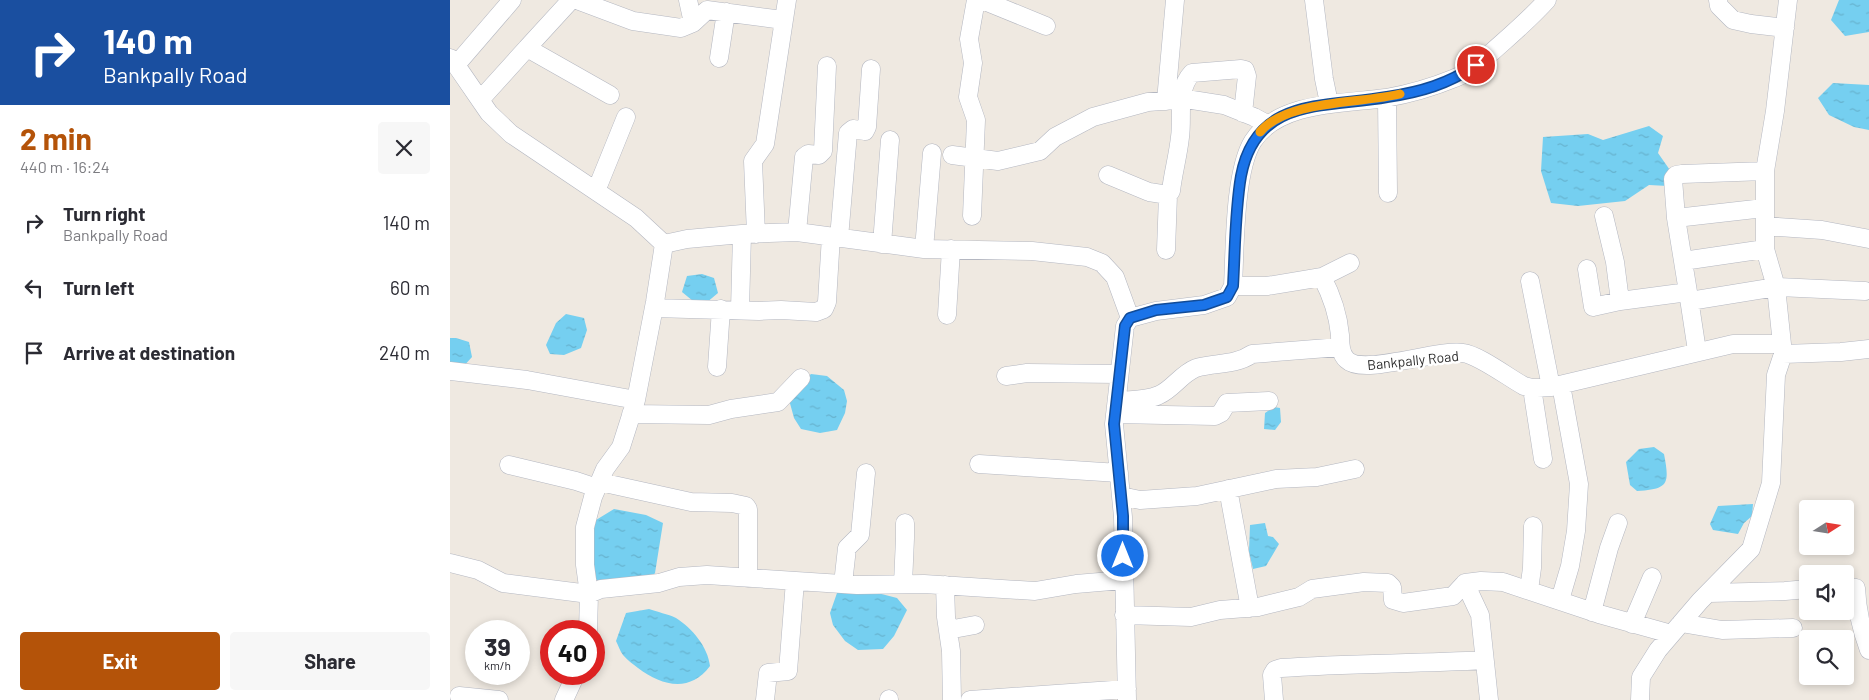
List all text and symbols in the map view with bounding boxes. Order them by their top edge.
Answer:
text: 140 m [103,19,193,61]
icon: right [20,20,85,85]
pin [1455,44,1497,86]
icon: arrive [1462,51,1490,79]
text: Bankpally Road [103,61,247,87]
text: 2 min [20,120,92,156]
button: close [378,122,430,174]
text: 440 m · 16:24 [20,157,110,176]
text: Turn right [63,202,145,225]
icon: right [20,209,48,237]
text: 140 m [383,211,430,234]
text: Bankpally Road [63,225,168,244]
icon: left [20,274,48,302]
text: Turn left [63,276,134,299]
text: 60 m [390,276,430,299]
icon: arrive [20,339,48,367]
text: Arrive at destination [63,341,235,364]
text: 240 m [379,341,430,364]
street label: Bankpally Road [1366,347,1460,373]
north arrow [1799,500,1854,555]
map controls [1799,500,1854,685]
position arrow [1096,529,1148,581]
button: sound [1799,565,1854,620]
speed limit sign: 40 [540,620,605,685]
button: search [1799,630,1854,685]
text: 39 [484,631,511,661]
button: Exit [20,632,220,690]
button: Share [230,632,430,690]
text: km/h [484,658,511,672]

